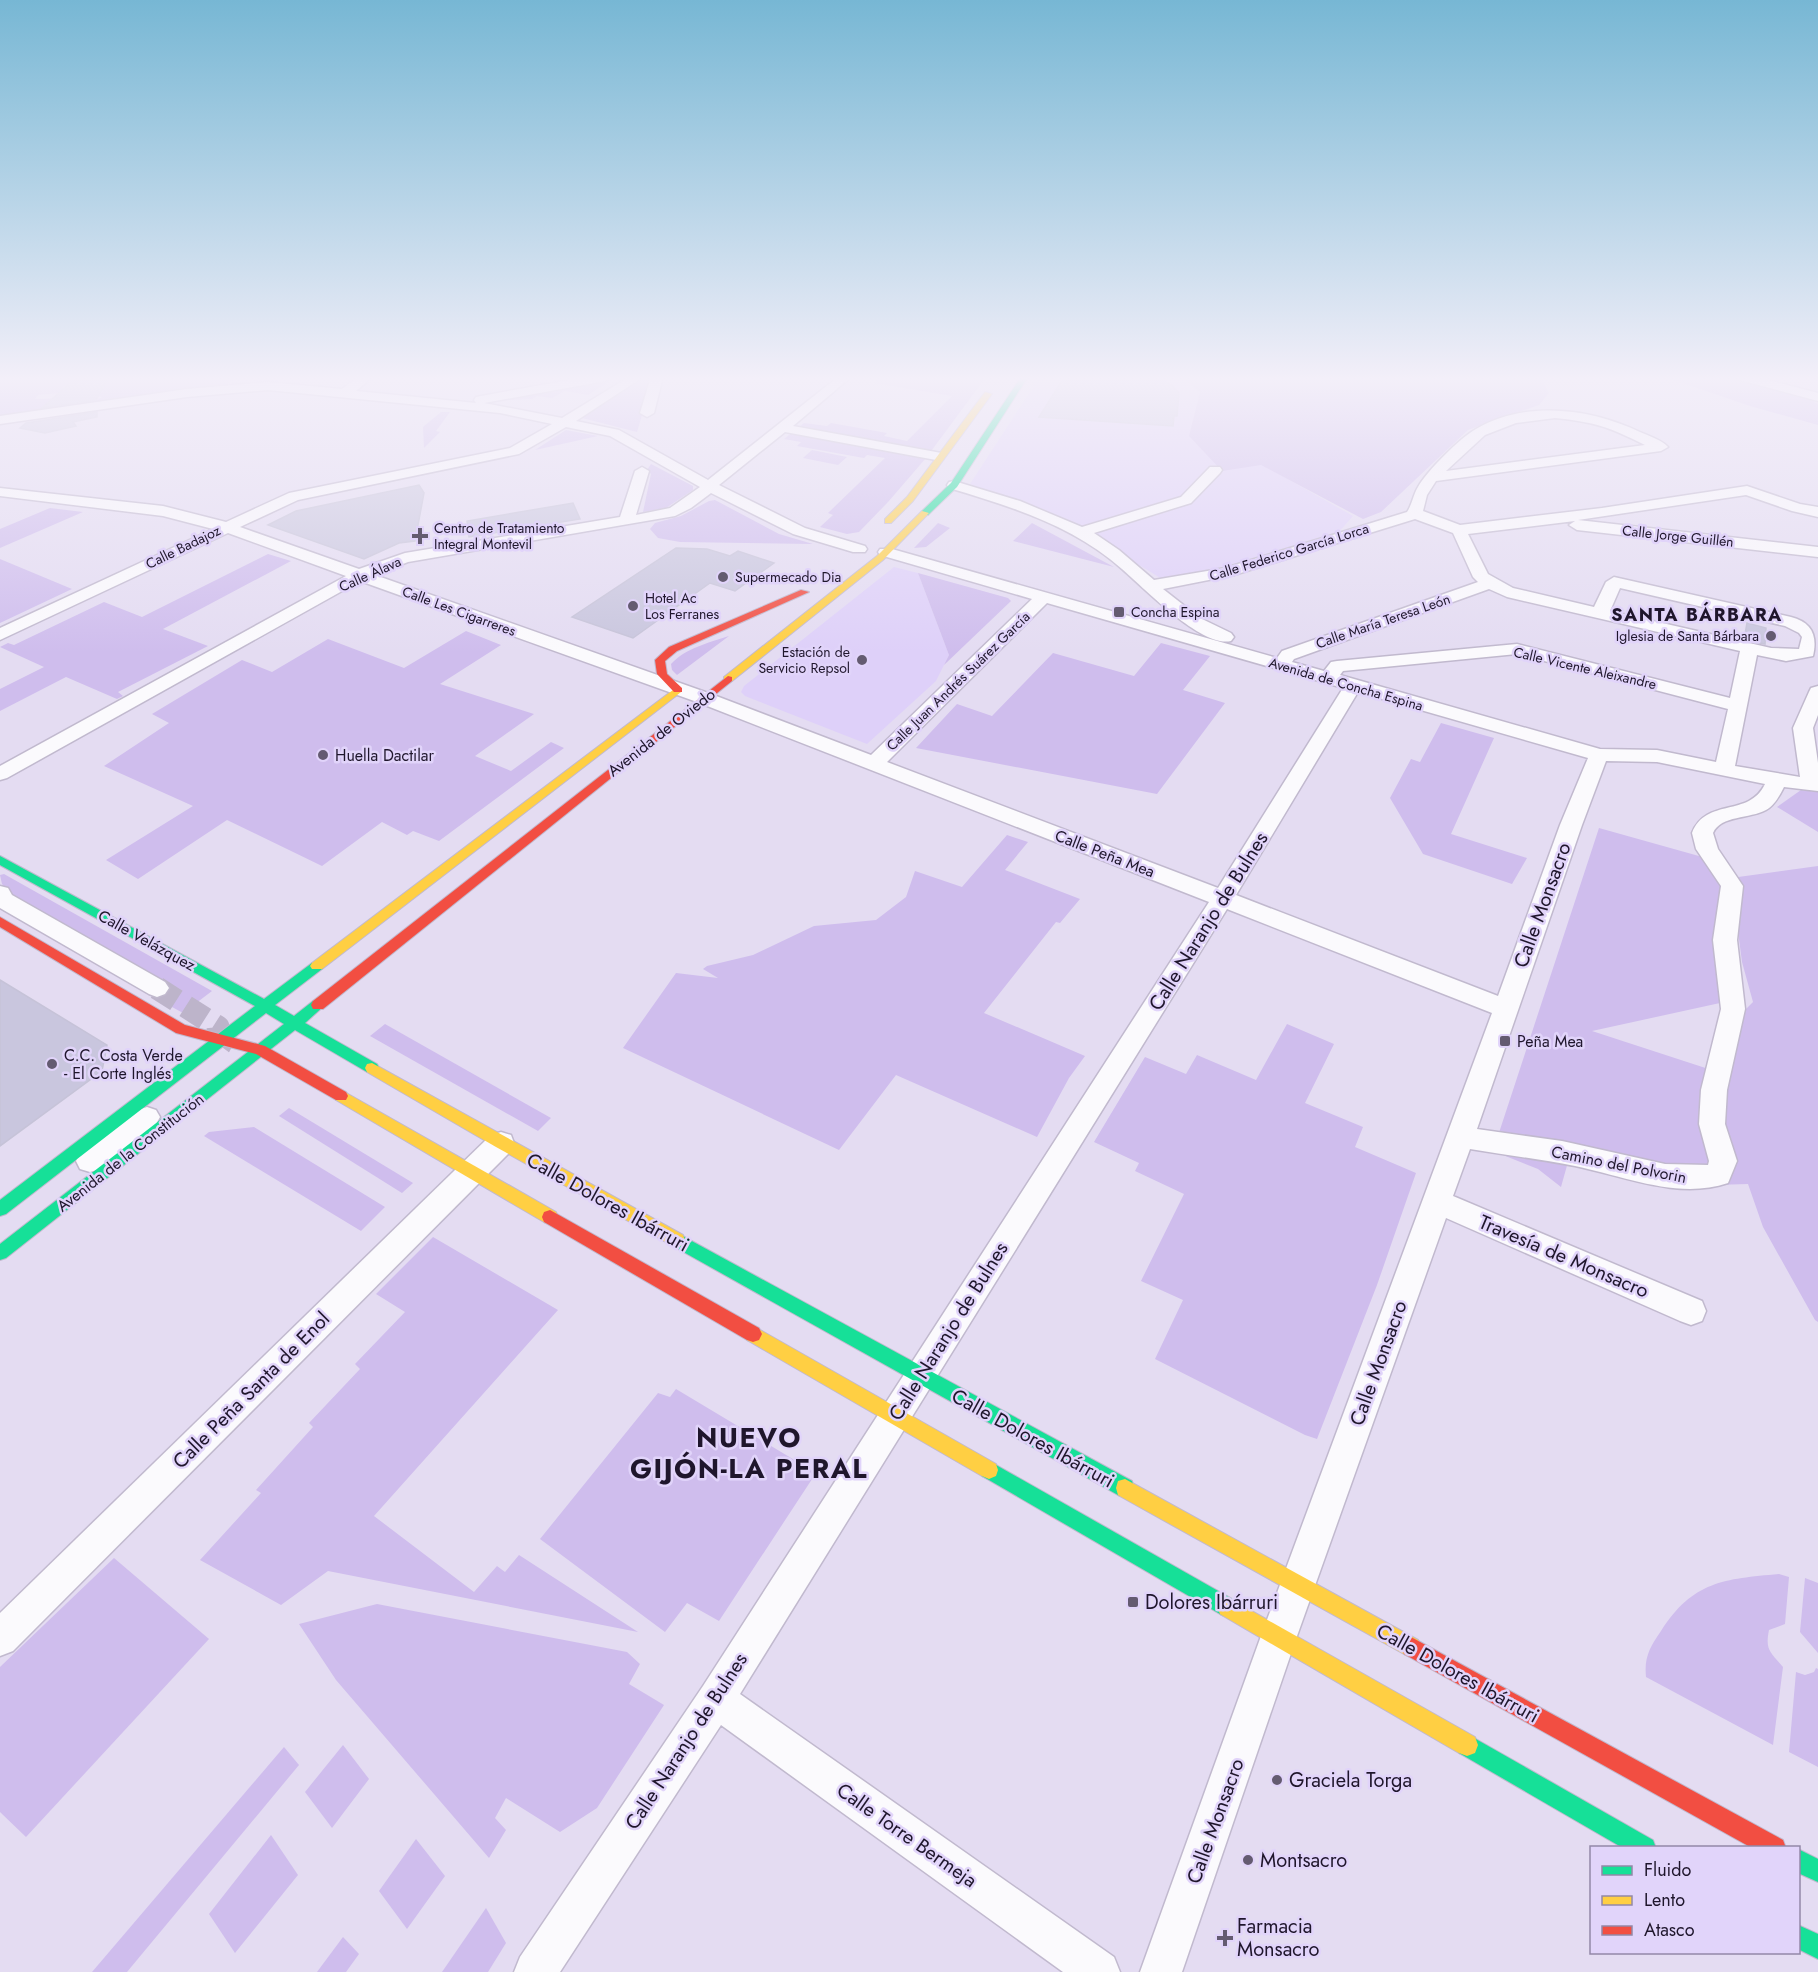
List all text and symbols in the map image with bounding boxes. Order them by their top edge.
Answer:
place label: Centro de Tratamiento Integral Montevil [434,518,565,554]
street label: Calle Federico García Lorca [1207,518,1371,586]
street label: Calle Badajoz [142,520,224,574]
street label: Calle Jorge Guillén [1621,520,1735,552]
marker: Centro de Tratamiento Integral Montevil [411,527,429,545]
street label: Calle Álava [336,551,404,597]
place label: Supermecado Dia [735,567,841,587]
marker: Supermecado Dia [716,570,730,584]
street label: Calle Les Cigarreres [399,581,519,641]
place label: Hotel Ac Los Ferranes [645,588,719,624]
street label: Calle María Teresa León [1313,589,1453,653]
marker: Hotel Ac Los Ferranes [626,599,640,613]
district label: SANTA BÁRBARA [1611,601,1783,628]
place label: Concha Espina [1131,602,1220,622]
marker: Concha Espina [1112,605,1126,619]
street label: Calle Juan Andrés Suárez García [882,607,1034,755]
place label: Iglesia de Santa Bárbara [1616,626,1759,646]
marker: Iglesia de Santa Bárbara [1764,629,1778,643]
place label: Estación de Servicio Repsol [758,642,850,678]
street label: Calle Vicente Aleixandre [1512,642,1658,694]
street label: Avenida de Concha Espina [1267,652,1425,716]
marker: Estación de Servicio Repsol [855,653,869,667]
street label: Avenida de Oviedo [602,683,720,782]
place label: Huella Dactilar [335,744,435,767]
marker: Huella Dactilar [316,748,330,762]
street label: Calle Peña Mea [1052,824,1158,883]
street label: Calle Naranjo de Bulnes [1142,826,1275,1016]
street label: Calle Monsacro [1506,839,1579,972]
street label: Calle Velázquez [94,904,200,977]
place label: Peña Mea [1517,1030,1583,1053]
marker: Peña Mea [1498,1034,1512,1048]
place label: C.C. Costa Verde - El Corte Inglés [64,1044,183,1085]
marker: C.C. Costa Verde - El Corte Inglés [45,1057,59,1071]
street label: Avenida de la Constitución [52,1088,209,1217]
street label: Camino del Polvorin [1549,1140,1689,1189]
street label: Calle Dolores Ibárruri [521,1146,694,1259]
street label: Travesía de Monsacro [1474,1208,1653,1305]
street label: Calle Naranjo de Bulnes [882,1236,1015,1426]
street label: Calle Monsacro [1342,1297,1415,1430]
street label: Calle Peña Santa de Enol [166,1305,336,1475]
street label: Calle Dolores Ibárruri [946,1382,1119,1495]
district label: NUEVO GIJÓN-LA PERAL [630,1418,868,1488]
place label: Dolores Ibárruri [1145,1588,1278,1617]
marker: Dolores Ibárruri [1126,1595,1140,1609]
street label: Calle Dolores Ibárruri [1371,1617,1544,1730]
street label: Calle Naranjo de Bulnes [618,1647,755,1835]
street label: Calle Monsacro [1179,1755,1252,1888]
place label: Graciela Torga [1289,1766,1412,1795]
marker: Graciela Torga [1270,1773,1284,1787]
street label: Calle Torre Bermeja [831,1776,983,1895]
place label: Montsacro [1260,1846,1347,1875]
legend [1590,1846,1800,1954]
marker: Montsacro [1241,1853,1255,1867]
text: Fluido [1644,1857,1692,1883]
text: Lento [1644,1887,1685,1913]
place label: Farmacia Monsacro [1237,1912,1319,1964]
text: Atasco [1644,1917,1695,1943]
marker: Farmacia Monsacro [1218,1931,1232,1945]

